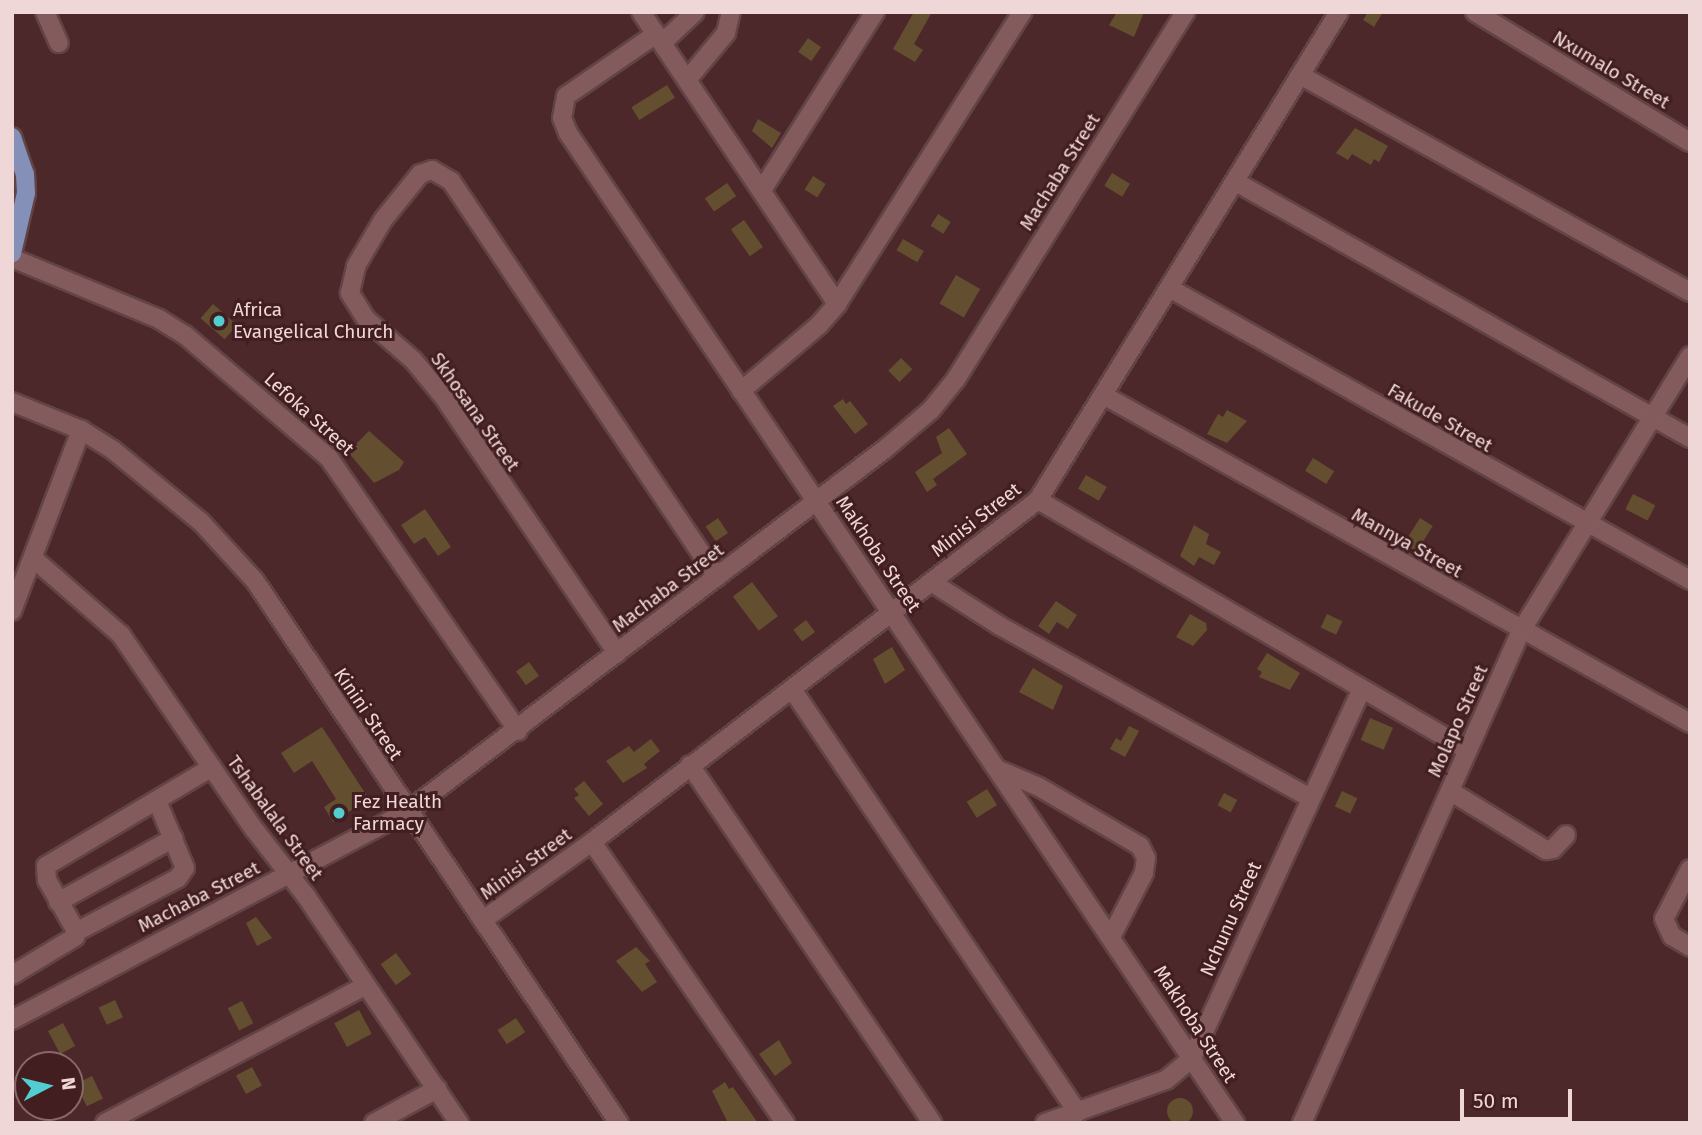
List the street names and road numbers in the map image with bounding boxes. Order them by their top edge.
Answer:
street label: Nxumalo Street [1548,26,1674,114]
street label: Machaba Street [1015,109,1105,235]
street label: Skhosana Street [426,348,524,476]
street label: Lefoka Street [259,368,359,460]
street label: Fakude Street [1383,379,1497,457]
street label: Minisi Street [927,478,1025,562]
street label: Makhoba Street [831,492,925,616]
street label: Mannya Street [1348,503,1466,583]
street label: Machaba Street [608,539,728,637]
street label: Molapo Street [1423,661,1493,781]
street label: Kinini Street [329,664,407,764]
street label: Tshabalala Street [222,751,328,885]
street label: Minisi Street [476,823,576,905]
street label: Machaba Street [134,856,264,938]
street label: Nchunu Street [1196,858,1266,980]
street label: Makhoba Street [1149,961,1241,1087]

